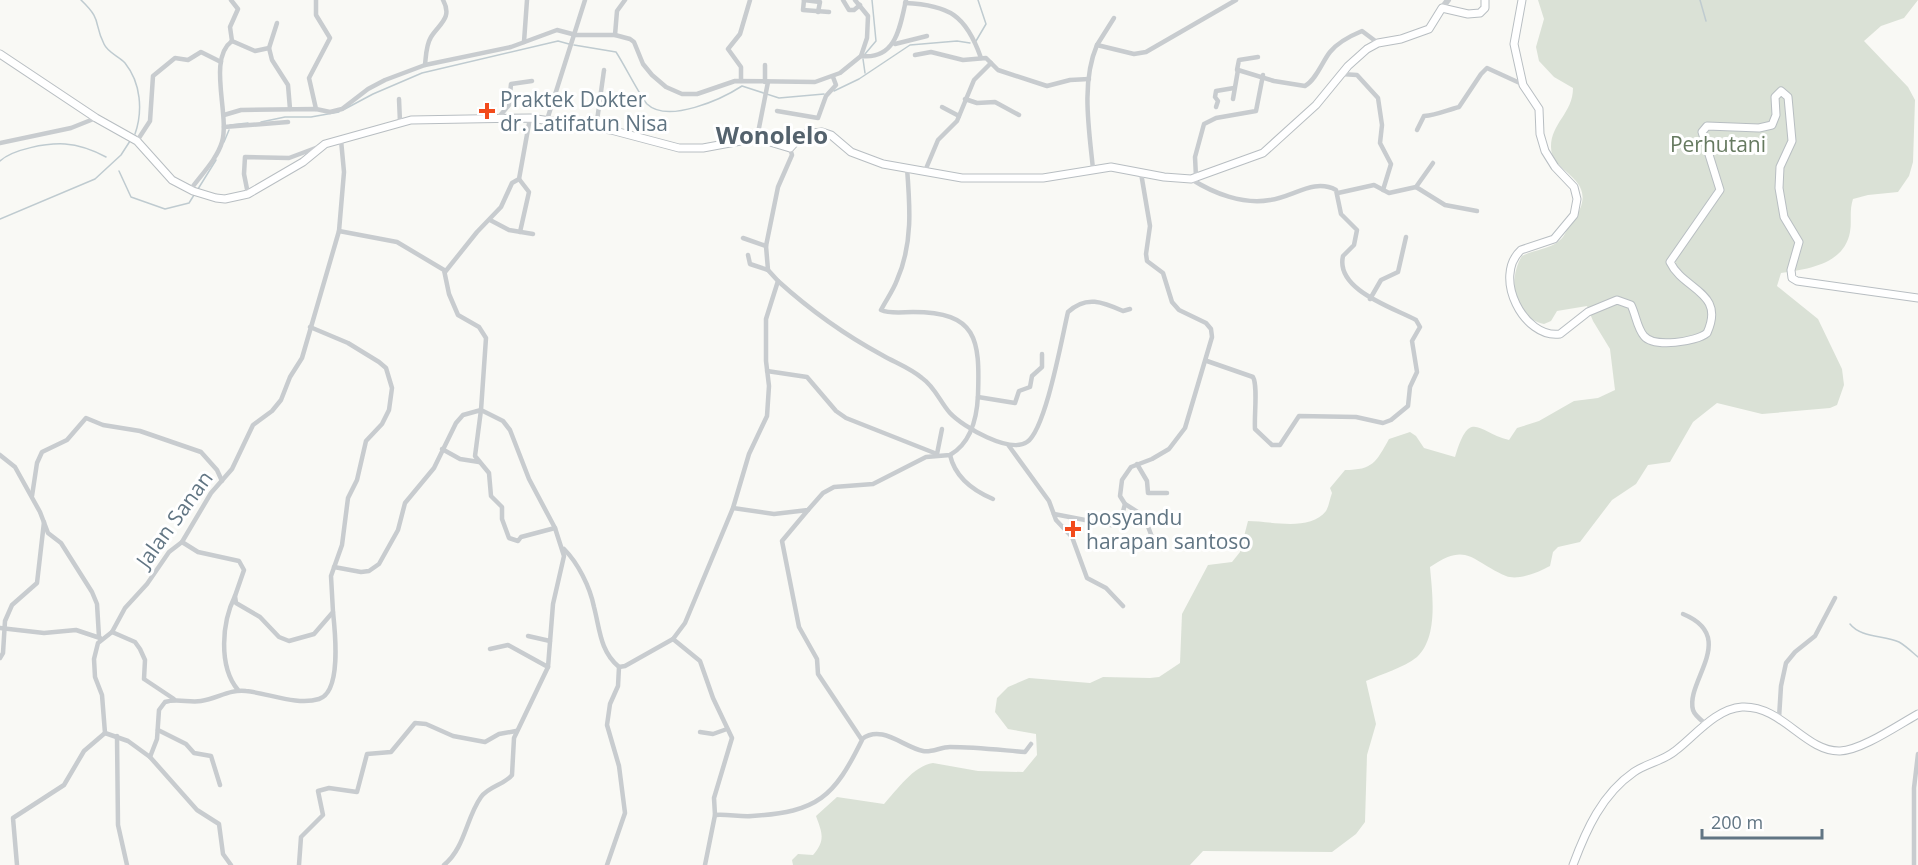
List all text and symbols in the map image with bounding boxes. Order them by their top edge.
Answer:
place label: Praktek Dokter dr. Latifatun Nisa [500,85,668,137]
marker: Praktek Dokter dr. Latifatun Nisa [478,102,496,120]
district label: Wonolelo [716,118,828,151]
park label: Perhutani [1670,130,1766,158]
street label: Jalan Sanan [128,465,219,575]
place label: posyandu harapan santoso [1086,503,1251,555]
marker: posyandu harapan santoso [1064,520,1082,538]
scale bar [1702,802,1822,840]
text: 200 m [1711,810,1763,834]

